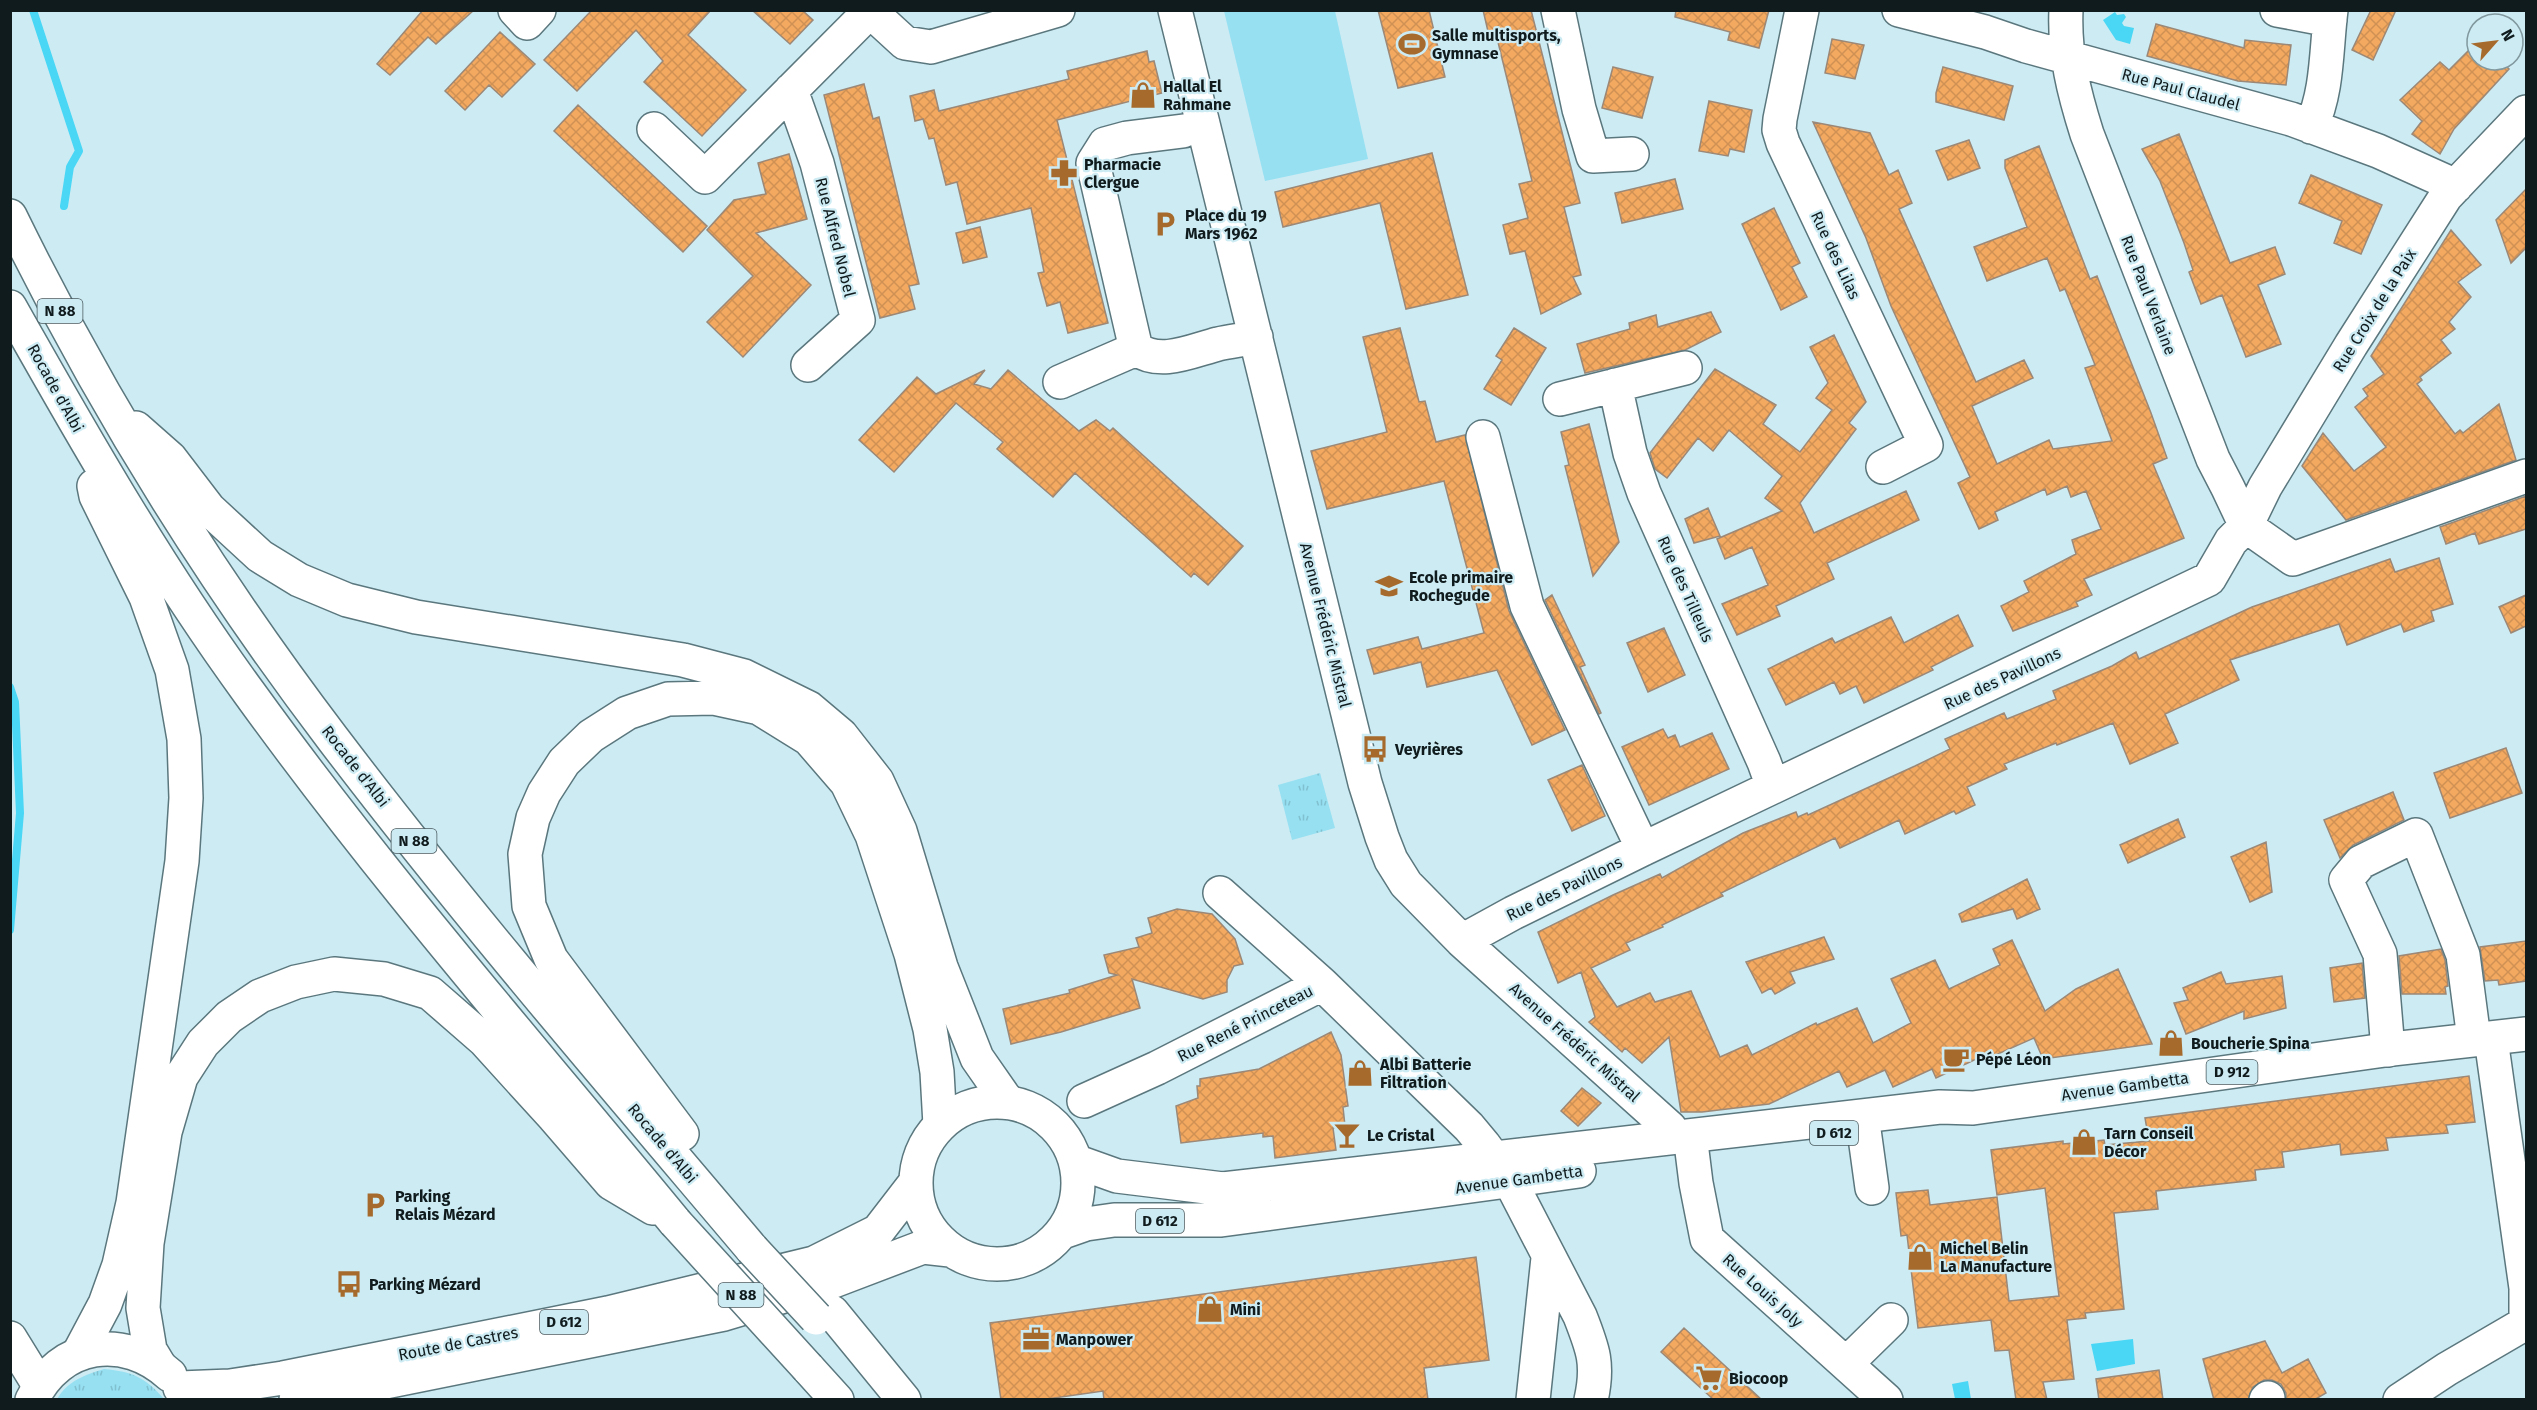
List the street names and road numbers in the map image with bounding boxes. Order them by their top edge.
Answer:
street label: Rue Paul Claudel [2120,65,2242,114]
street label: Rue Alfred Nobel [811,175,860,299]
street label: Rue des Lilas [1807,208,1864,302]
street label: Rue Paul Verlaine [2117,233,2180,358]
street label: Rue Croix de la Paix [2329,245,2420,375]
road number: N 88 [38,299,82,323]
street label: Rocade d'Albi [24,341,88,436]
street label: Rue des Tilleuls [1654,533,1717,645]
street label: Avenue Frédéric Mistral [1296,541,1355,710]
street label: Rue des Pavillons [1941,643,2064,714]
street label: Rocade d'Albi [318,722,393,811]
road number: N 88 [392,829,436,853]
street label: Rue des Pavillons [1503,852,1625,925]
street label: Avenue Frédéric Mistral [1506,979,1644,1106]
street label: Rue René Princeteau [1174,981,1316,1066]
road number: D 912 [2206,1060,2258,1084]
street label: Avenue Gambetta [2060,1068,2190,1105]
street label: Rocade d'Albi [624,1100,701,1187]
road number: D 612 [1810,1121,1858,1145]
street label: Avenue Gambetta [1454,1161,1584,1198]
road number: D 612 [1136,1209,1184,1233]
street label: Rue Louis Joly [1719,1250,1807,1331]
road number: N 88 [718,1283,764,1307]
road number: D 612 [540,1310,588,1334]
street label: Route de Castres [397,1323,520,1364]

